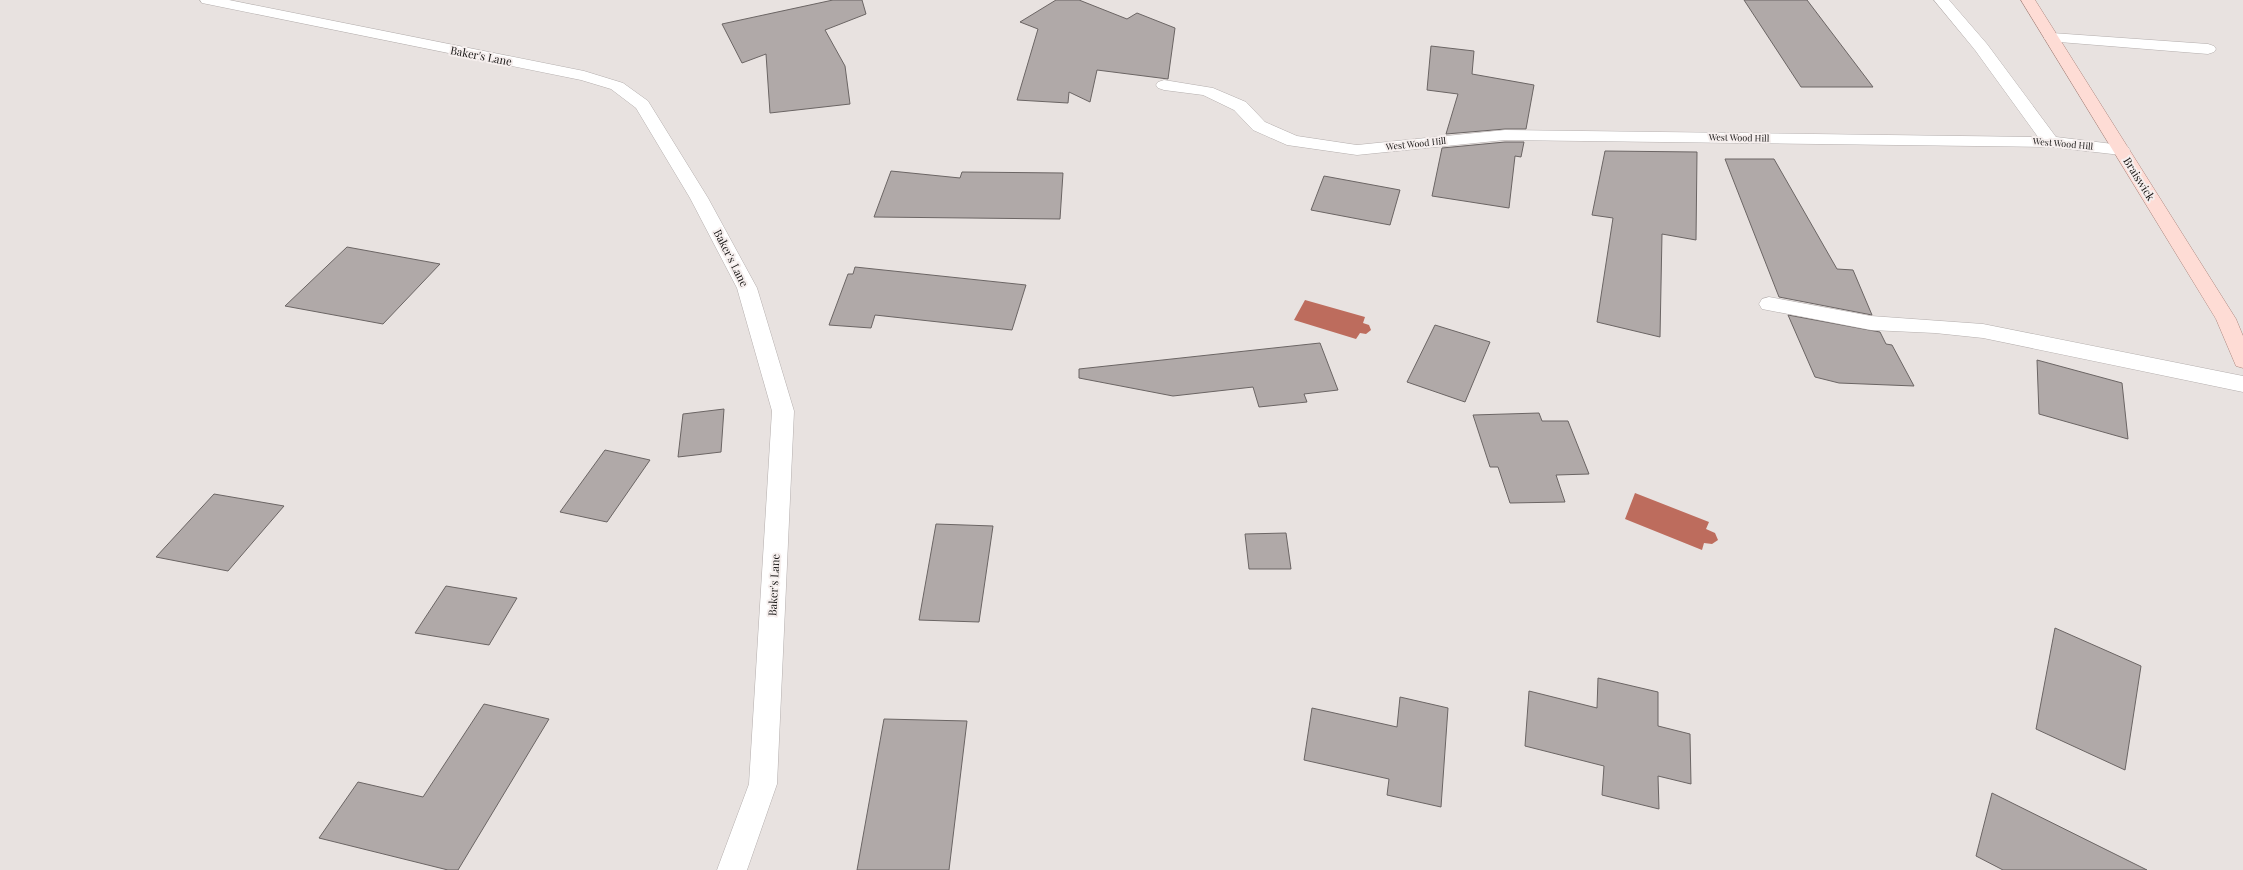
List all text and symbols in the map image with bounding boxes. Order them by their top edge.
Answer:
street label: Baker's Lane [449,42,514,69]
street label: West Wood Hill [1708,130,1770,144]
street label: West Wood Hill [1384,134,1447,152]
street label: West Wood Hill [2031,134,2094,152]
street label: Braiswick [2120,154,2159,203]
street label: Baker's Lane [711,227,752,289]
street label: Baker's Lane [764,553,783,617]

